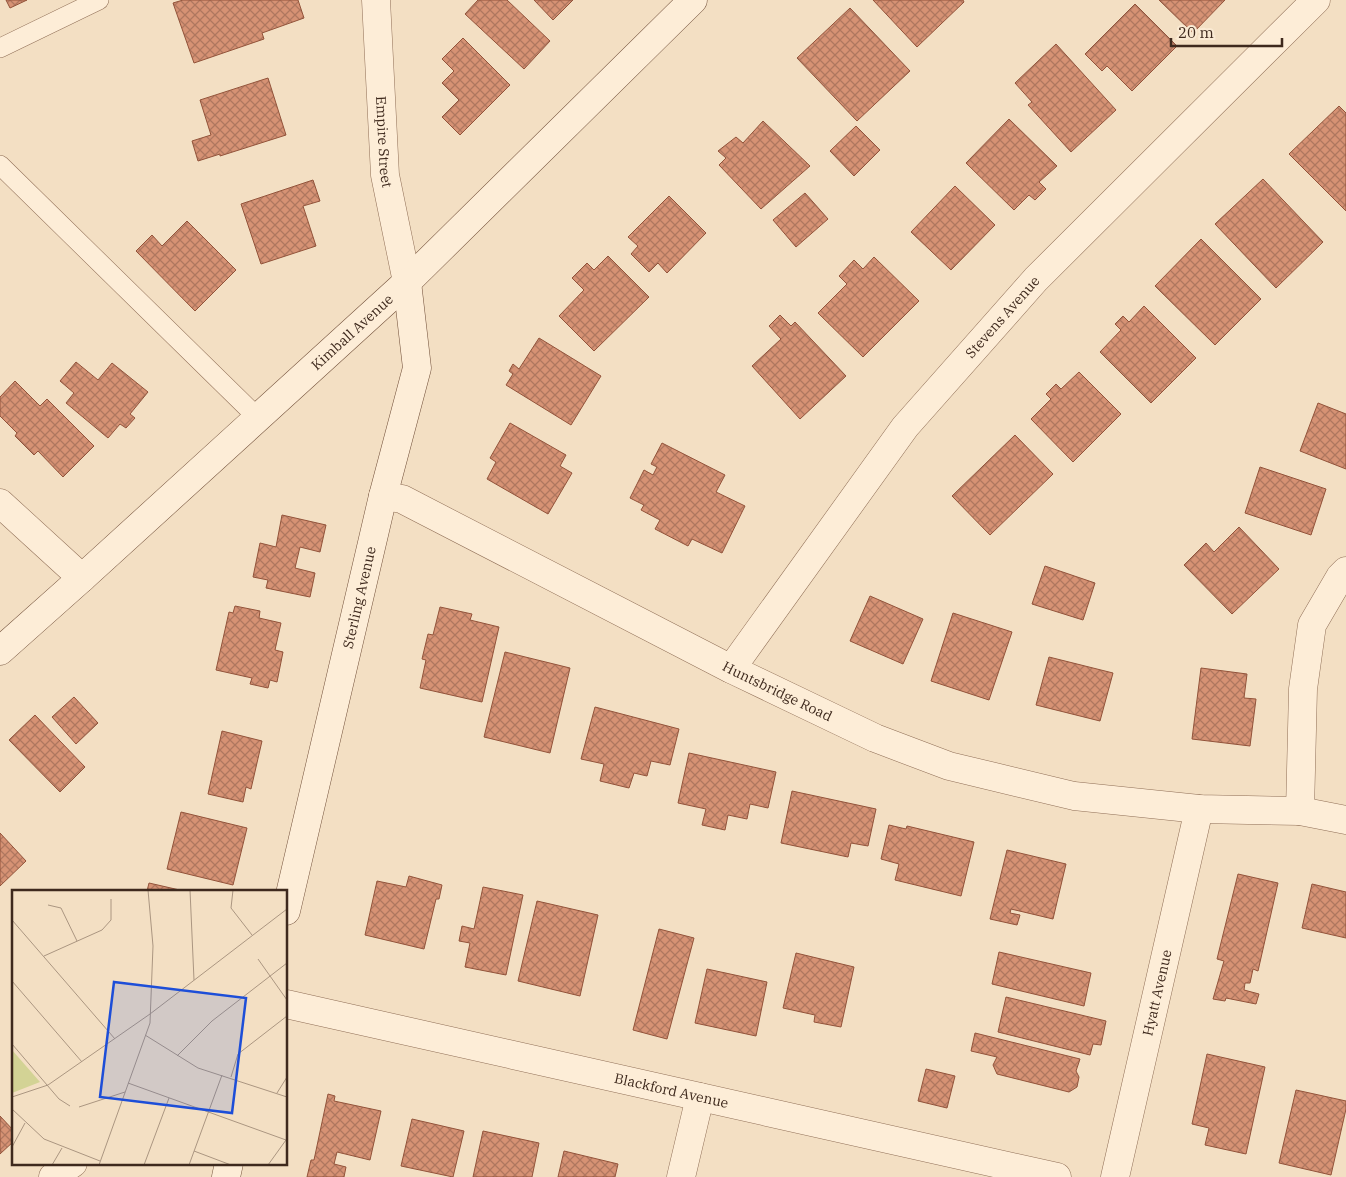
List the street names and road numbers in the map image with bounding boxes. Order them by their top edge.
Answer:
street label: Empire Street [372,96,396,189]
street label: Stevens Avenue [961,272,1044,362]
street label: Kimball Avenue [307,290,397,374]
street label: Sterling Avenue [339,544,380,650]
street label: Huntsbridge Road [719,657,836,725]
street label: Hyatt Avenue [1138,948,1176,1038]
street label: Blackford Avenue [613,1069,730,1112]

